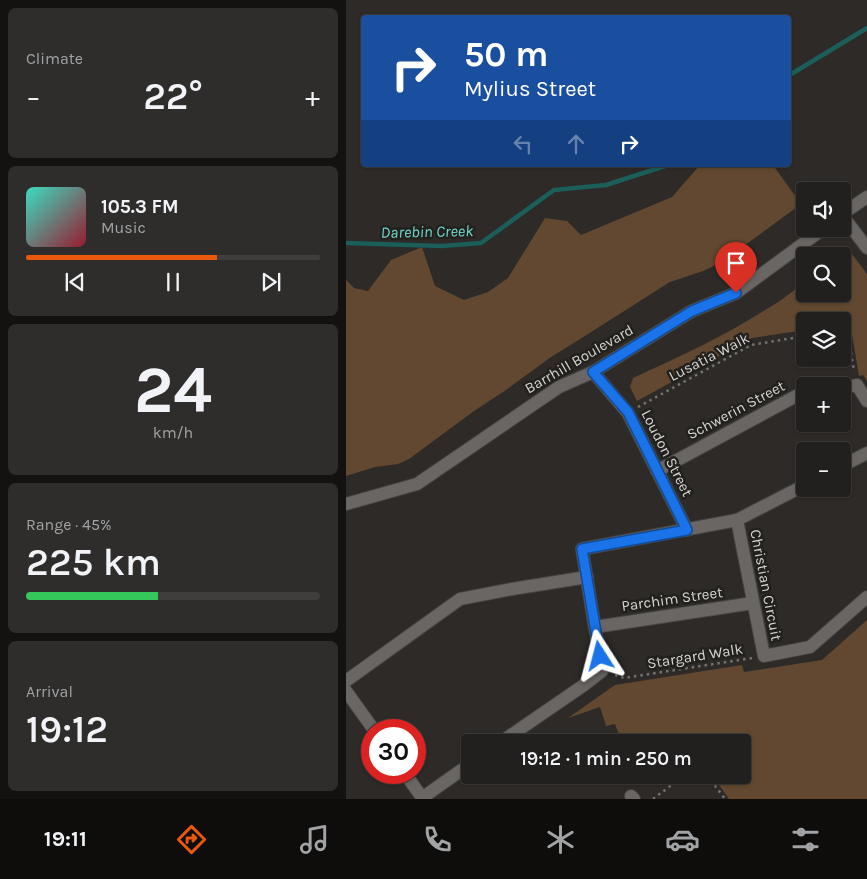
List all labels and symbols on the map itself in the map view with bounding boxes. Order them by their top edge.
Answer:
water label: Darebin Creek [381,221,474,242]
pin [715,242,757,293]
street label: Barrhill Boulevard [521,321,637,397]
street label: Lusatia Walk [666,329,752,385]
street label: Schwerin Street [684,377,788,443]
street label: Loudon Street [637,407,697,500]
street label: Christian Circuit [746,528,786,643]
street label: Parchim Street [620,583,724,615]
position arrow [573,629,625,681]
street label: Stargard Walk [646,640,744,672]
speed limit sign: 30 [361,719,426,784]

